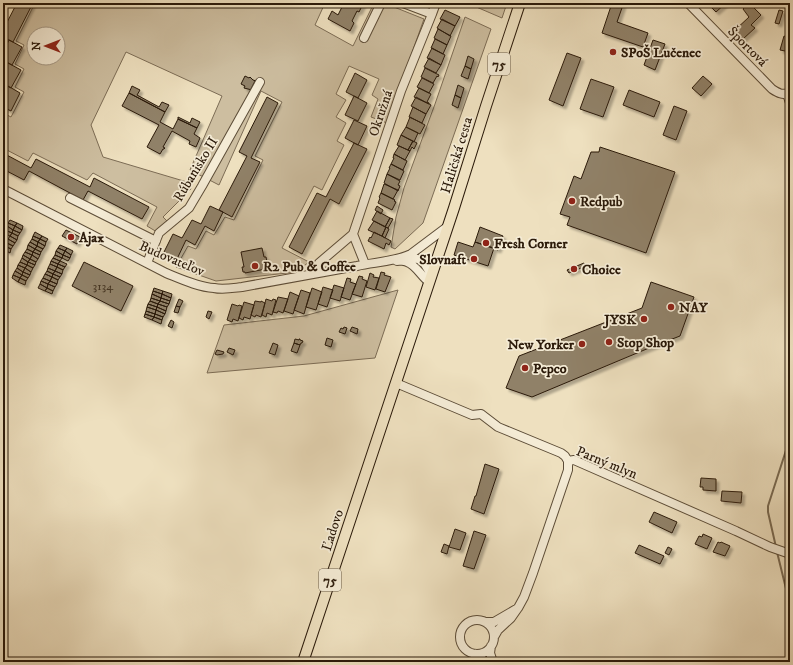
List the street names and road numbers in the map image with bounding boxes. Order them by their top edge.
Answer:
street label: Športová [723,23,771,71]
road number: 75 [488,53,510,75]
street label: Okružná [365,88,397,139]
street label: Haličská cesta [437,115,477,196]
street label: Rúbanisko II [170,134,222,205]
street label: Budovateľov [136,237,208,281]
street label: Parný mlyn [573,442,641,484]
street label: Ľadovo [318,507,348,553]
road number: 75 [319,569,341,591]

